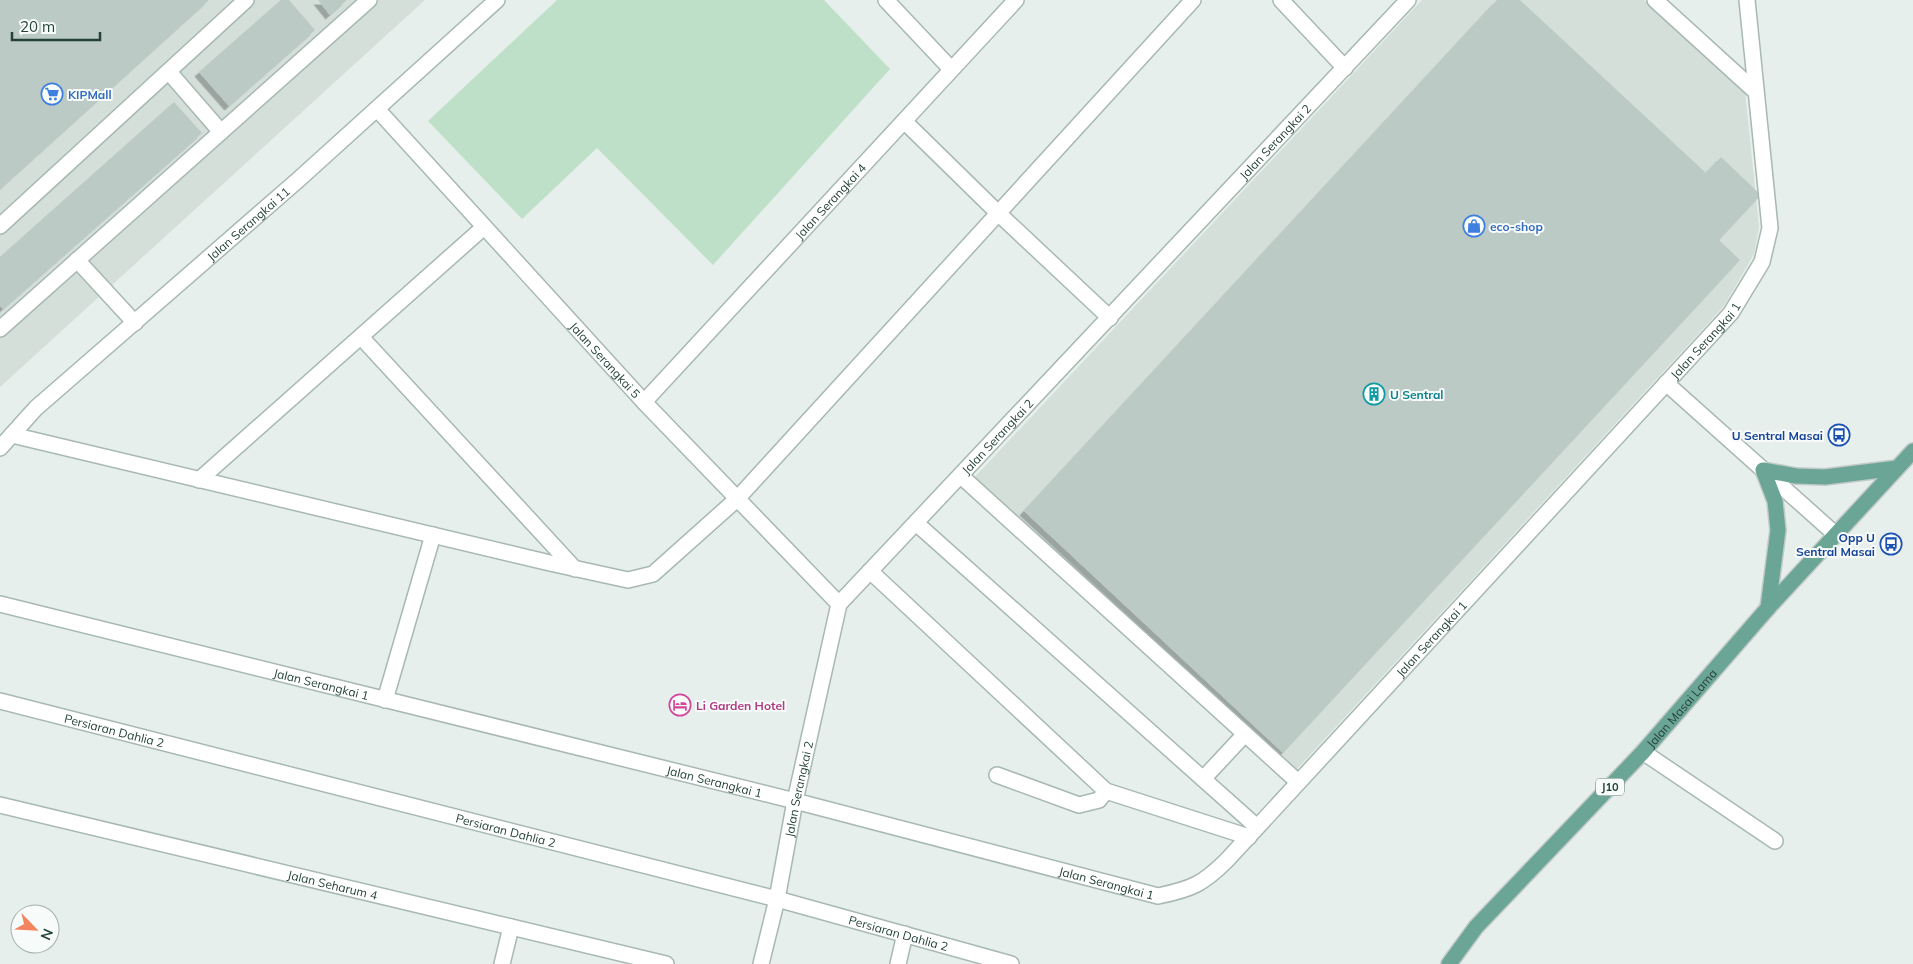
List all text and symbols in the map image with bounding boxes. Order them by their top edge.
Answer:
scale bar [12,10,100,42]
text: 20 m [20,17,55,36]
supermarket icon: KIPMall [40,82,64,106]
place label: KIPMall [68,87,112,102]
street label: Jalan Serangkai 2 [1236,101,1314,182]
street label: Jalan Serangkai 4 [791,160,869,242]
street label: Jalan Serangkai 11 [204,183,293,264]
shop icon: eco-shop [1462,214,1486,238]
place label: eco-shop [1490,219,1543,234]
street label: Jalan Serangkai 1 [1667,299,1743,382]
street label: Jalan Serangkai 5 [567,318,644,401]
building icon: U Sentral [1362,382,1386,406]
place label: U Sentral [1390,387,1444,402]
street label: Jalan Serangkai 2 [958,395,1036,477]
bus stop icon: U Sentral Masai [1827,423,1851,447]
place label: U Sentral Masai [1732,428,1823,443]
place label: Opp U Sentral Masai [1796,530,1875,559]
bus stop icon: Opp U Sentral Masai [1879,532,1903,556]
street label: Jalan Serangkai 1 [1392,597,1470,679]
street label: Jalan Serangkai 1 [272,665,371,703]
street label: Jalan Masai Lama [1643,665,1720,750]
hotel icon: Li Garden Hotel [668,693,692,717]
place label: Li Garden Hotel [696,698,785,713]
street label: Persiaran Dahlia 2 [63,710,166,750]
street label: Jalan Serangkai 2 [781,740,816,838]
street label: Jalan Serangkai 1 [665,762,764,800]
road number: J10 [1596,779,1624,796]
street label: Persiaran Dahlia 2 [454,810,557,850]
street label: Jalan Serangkai 1 [1057,863,1156,902]
street label: Jalan Seharum 4 [286,866,379,902]
north arrow [10,904,60,954]
street label: Persiaran Dahlia 2 [847,912,950,954]
text: N [37,926,57,943]

